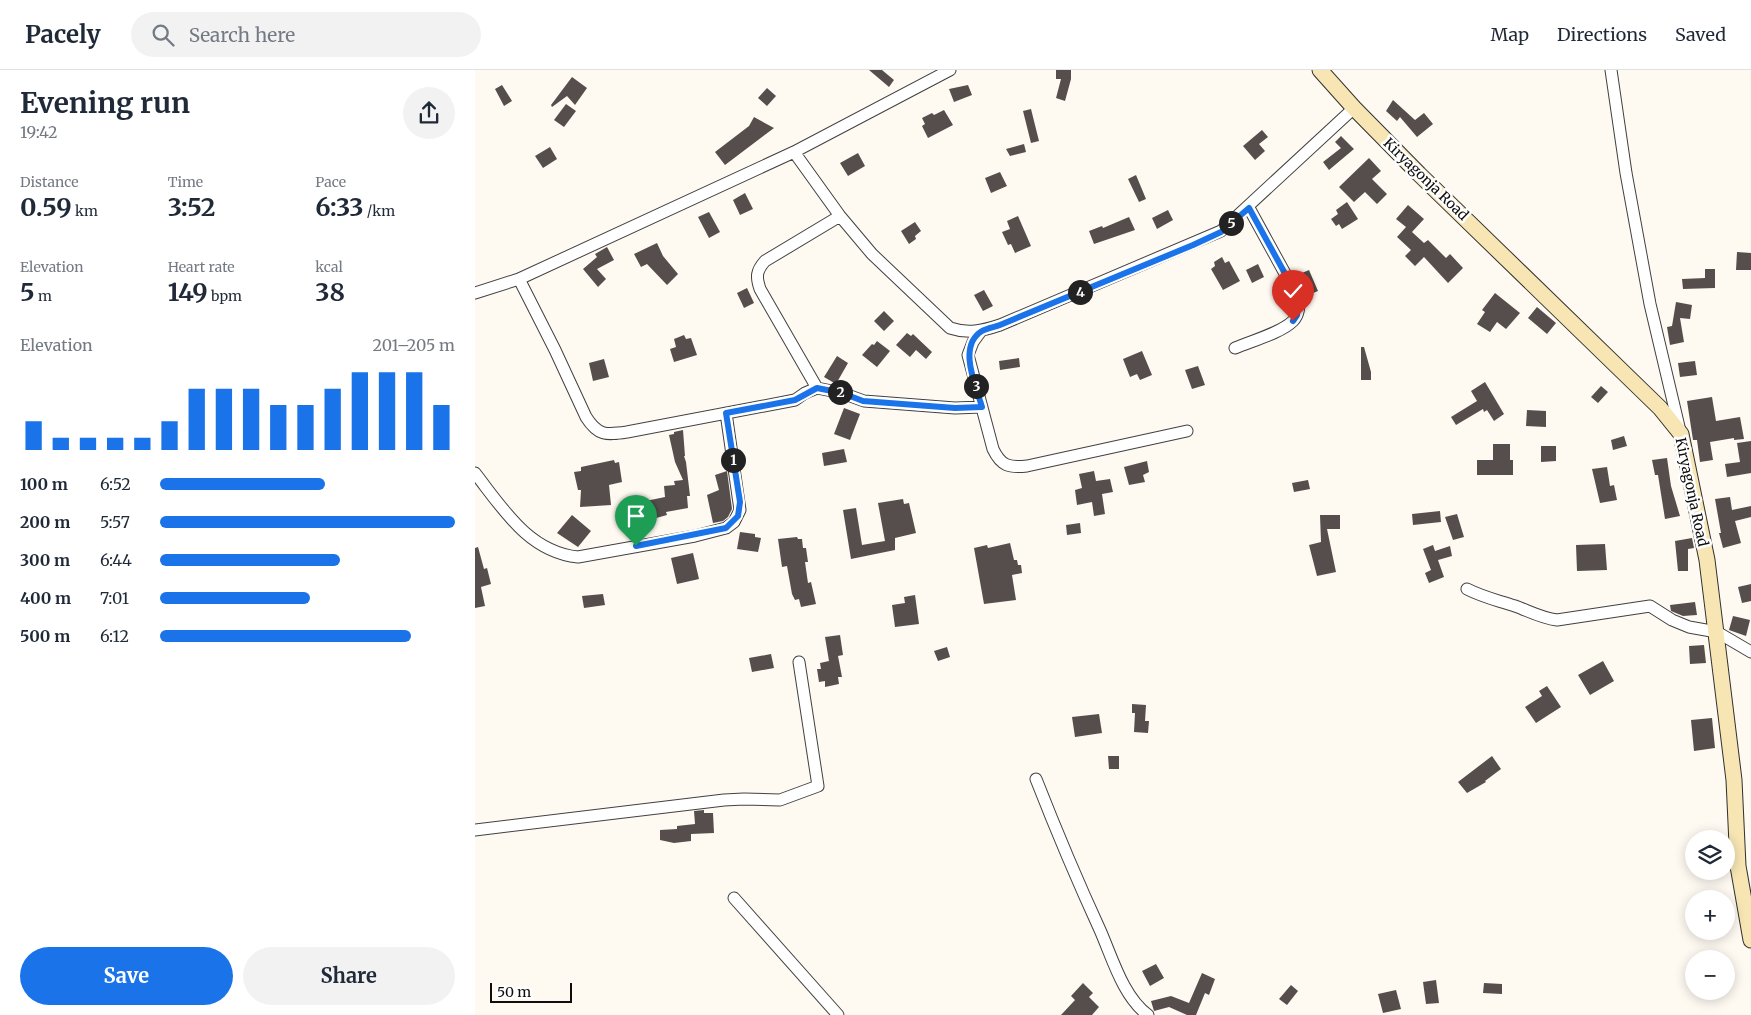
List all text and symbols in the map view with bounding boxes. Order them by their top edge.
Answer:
search box [131,12,481,57]
text: Pacely [25,19,101,50]
icon: search [149,21,177,49]
text: Search here [189,23,295,47]
text: Map [1491,23,1529,46]
text: Directions [1557,23,1647,46]
text: Saved [1675,23,1726,46]
text: Evening run [20,85,190,121]
button: share [403,87,455,139]
text: 19:42 [20,122,57,142]
street label: Kiryagonja Road [1380,134,1473,224]
text: Distance [20,173,79,191]
text: Time [168,173,203,191]
text: Pace [315,173,346,191]
text: 0.59 [20,191,72,223]
text: 3:52 [168,191,216,223]
text: 6:33 [315,191,364,223]
text: km [72,202,98,220]
text: /km [364,202,395,220]
pin: 5 [1219,210,1243,236]
text: 5 [1227,214,1236,232]
text: Elevation [20,258,84,276]
text: Heart rate [168,258,235,276]
text: kcal [315,258,343,276]
pin [1272,270,1314,321]
text: 5 [20,276,35,308]
text: 149 [168,276,208,308]
text: 38 [315,276,345,308]
icon: check [1279,277,1307,305]
pin: 4 [1067,280,1093,304]
text: 4 [1076,283,1085,301]
text: m [35,287,52,305]
text: bpm [208,287,242,305]
text: Elevation [20,335,93,355]
text: 201–205 m [373,335,455,355]
pin: 3 [963,374,989,398]
text: 3 [972,377,981,395]
pin: 2 [827,380,853,404]
text: 2 [836,383,845,401]
street label: Kiryagonja Road [1672,436,1712,549]
pin: 1 [721,448,745,472]
text: 1 [730,451,737,469]
text: 100 m [20,474,68,494]
text: 6:52 [100,474,131,494]
pin [615,495,657,546]
icon: arrive [622,502,650,530]
text: 200 m [20,512,70,532]
text: 5:57 [100,512,130,532]
text: 300 m [20,550,70,570]
text: 6:44 [100,550,132,570]
text: 400 m [20,588,71,608]
text: 7:01 [100,588,129,608]
text: 500 m [20,626,70,646]
text: 6:12 [100,626,129,646]
map controls [1685,830,1735,1000]
button: layers [1685,830,1735,880]
button: + [1685,890,1735,940]
button: Save [20,947,233,1005]
button: Share [243,947,455,1005]
button: − [1685,950,1735,1000]
scale bar [490,980,573,1003]
text: 50 m [497,983,531,1001]

